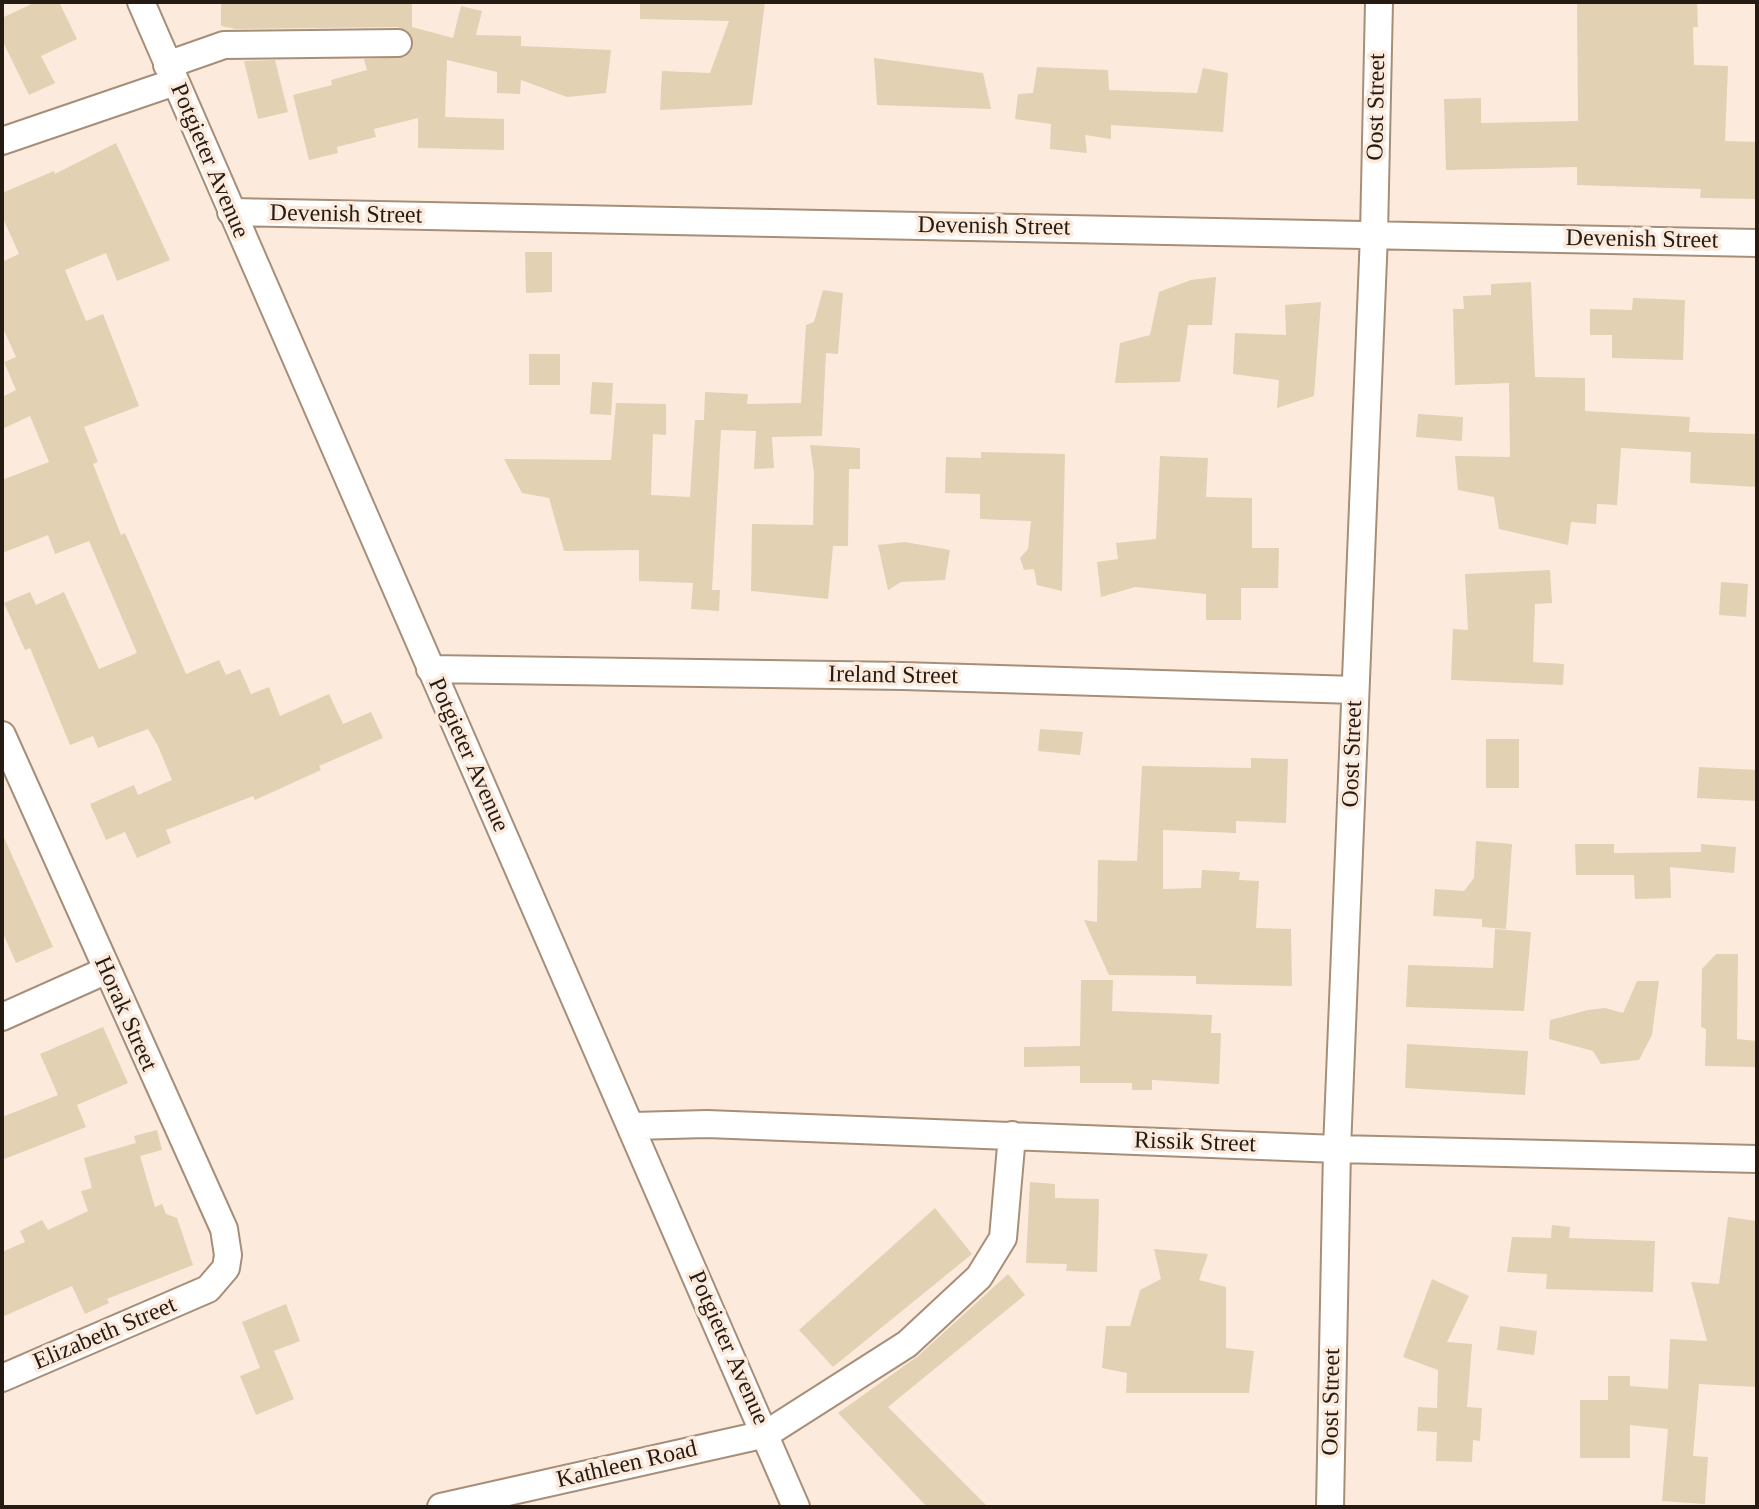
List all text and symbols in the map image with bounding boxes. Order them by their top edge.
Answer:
street label: Oost Street [1362,53,1392,161]
street label: Potgieter Avenue [163,79,255,243]
street label: Devenish Street [269,199,423,231]
street label: Devenish Street [917,211,1071,243]
street label: Devenish Street [1565,224,1719,256]
street label: Ireland Street [828,660,958,692]
street label: Potgieter Avenue [421,674,515,836]
street label: Oost Street [1337,700,1369,808]
street label: Horak Street [87,952,163,1076]
street label: Rissik Street [1134,1126,1256,1160]
street label: Potgieter Avenue [681,1267,775,1429]
street label: Elizabeth Street [29,1291,181,1377]
street label: Oost Street [1317,1348,1347,1456]
street label: Kathleen Road [554,1435,700,1495]

